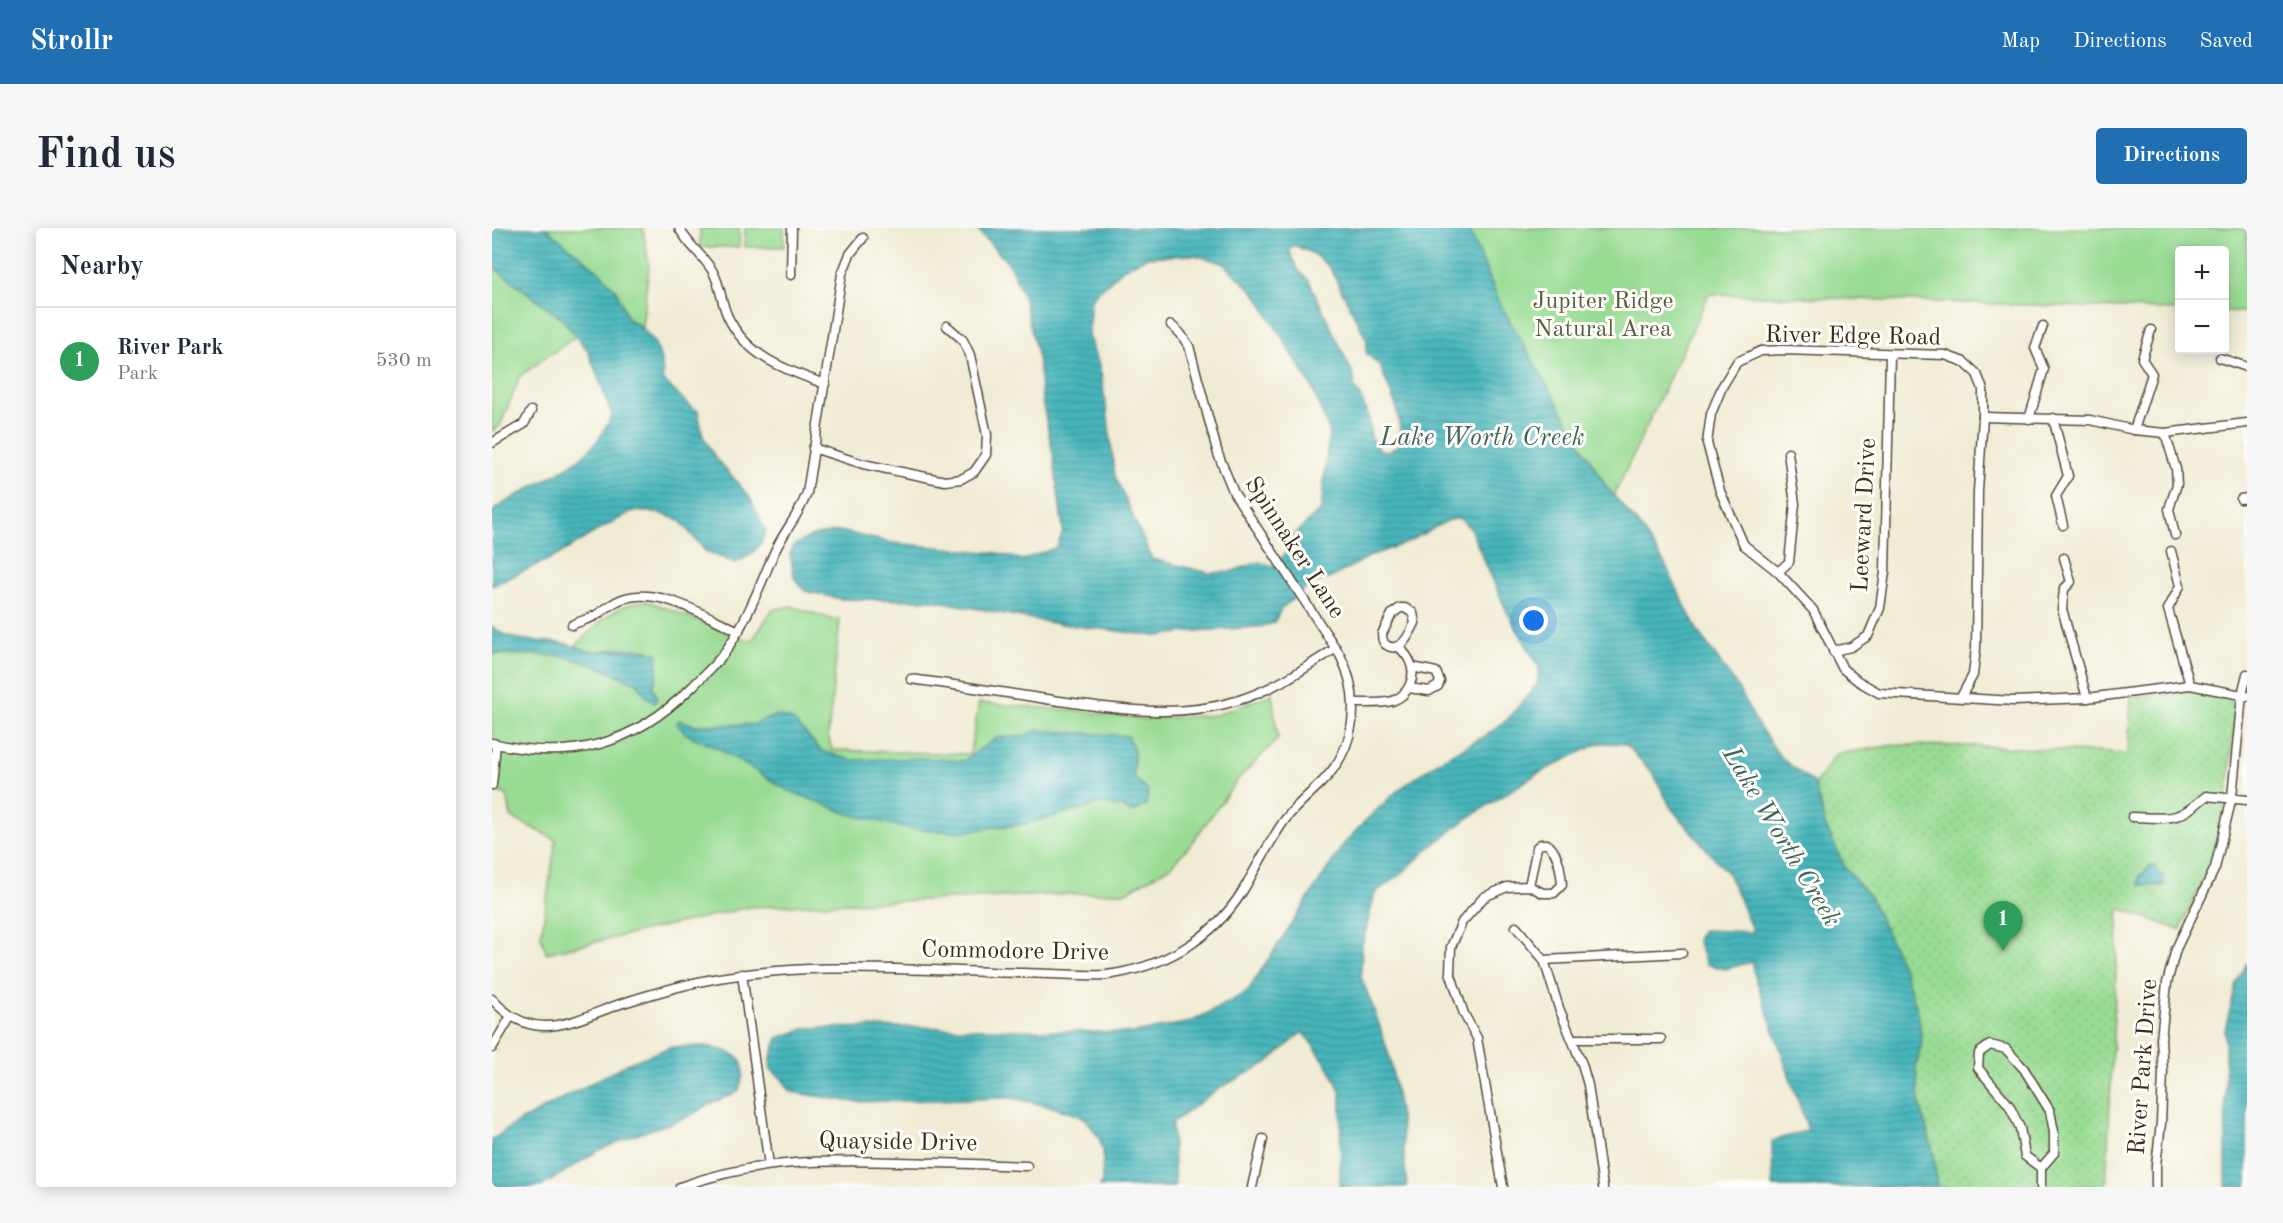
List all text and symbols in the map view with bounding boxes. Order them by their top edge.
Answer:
text: Strollr [30,28,113,56]
text: Map [2001,31,2040,52]
text: Directions [2073,31,2167,52]
text: Saved [2200,31,2253,52]
button: Directions [2096,128,2247,184]
text: Find us [36,135,175,177]
map controls [2175,246,2229,354]
button: + [2175,246,2229,300]
text: Nearby [60,254,144,280]
park label: Jupiter Ridge Natural Area [1533,290,1673,342]
button: − [2175,300,2229,354]
street label: River Edge Road [1765,323,1941,351]
text: River Park [117,337,224,359]
text: 1 [74,351,85,371]
text: 530 m [376,351,432,371]
text: Park [117,364,158,384]
water label: Lake Worth Creek [1378,425,1585,451]
street label: Leeward Drive [1849,437,1881,593]
street label: Spinnaker Lane [1239,473,1349,623]
your location [1519,606,1548,635]
water label: Lake Worth Creek [1717,742,1845,932]
pin: 1 [1984,902,2022,951]
street label: Commodore Drive [921,938,1109,966]
street label: River Park Drive [2126,978,2162,1156]
street label: Quayside Drive [818,1130,978,1156]

